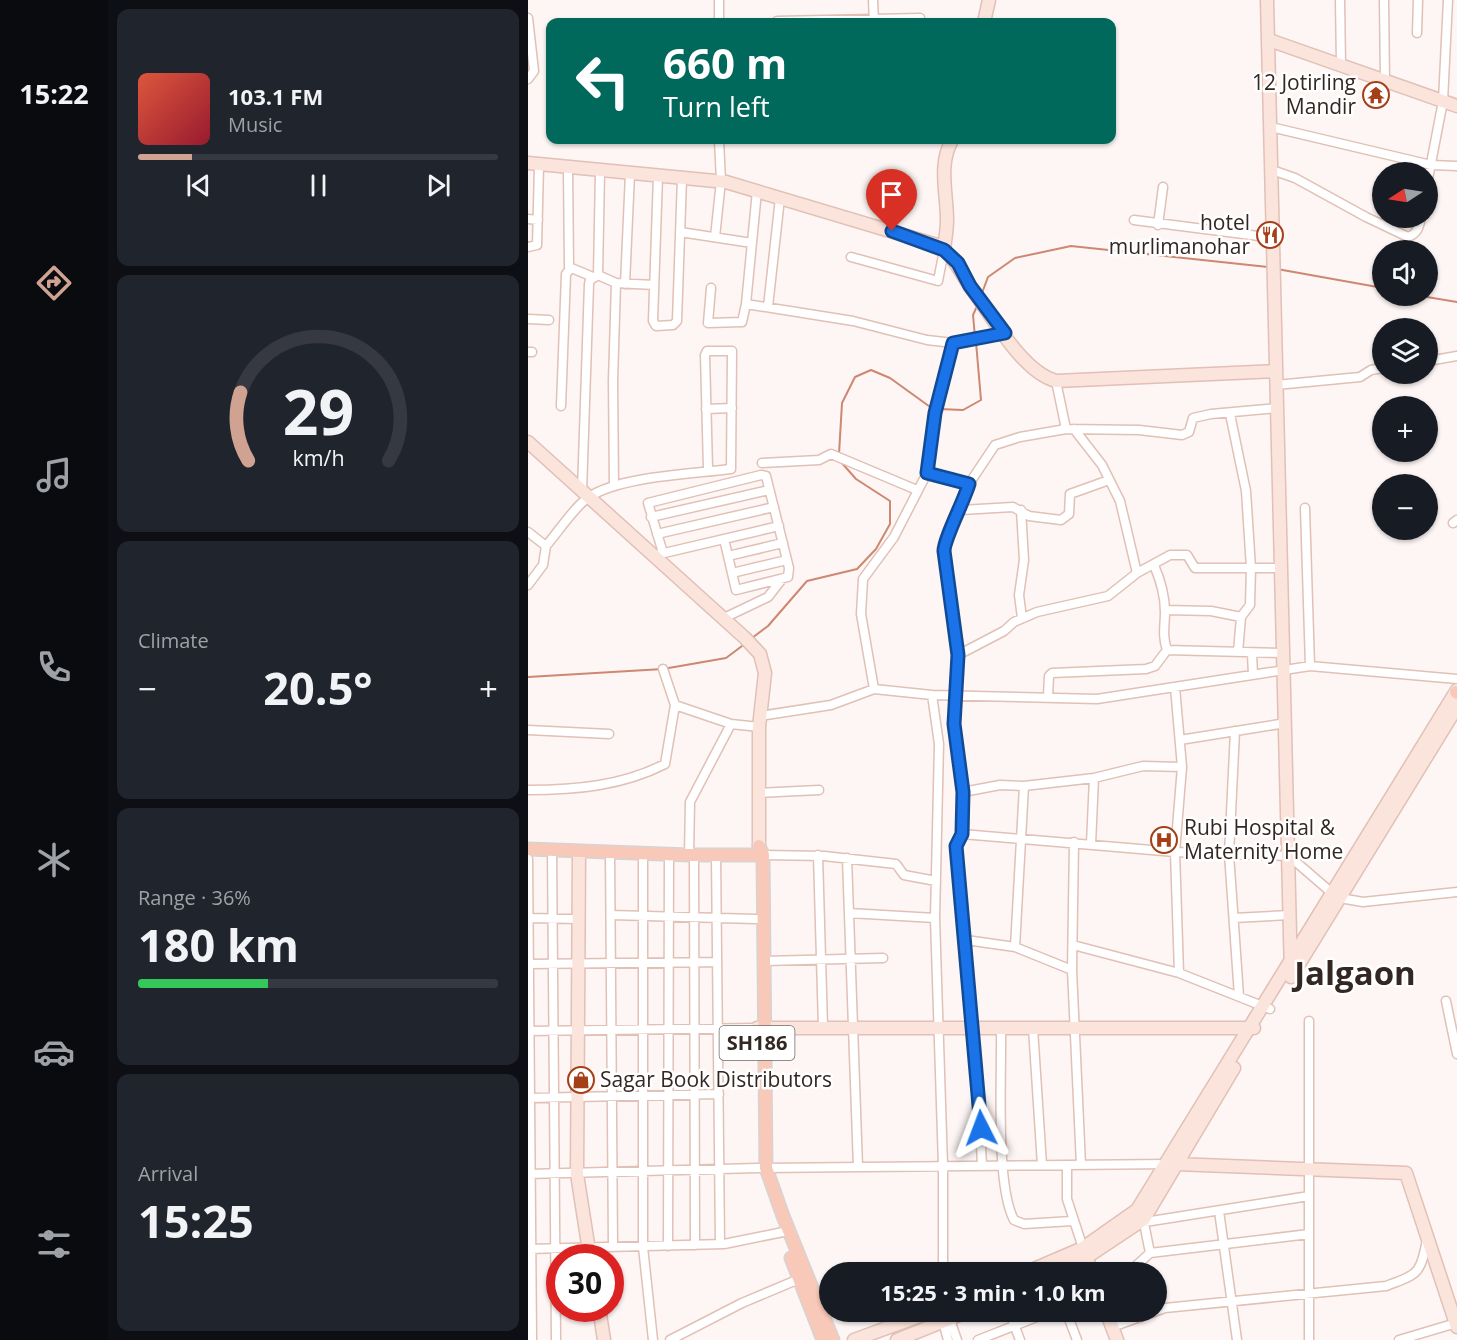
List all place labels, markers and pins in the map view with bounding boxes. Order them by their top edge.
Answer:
place label: 12 Jotirling Mandir [1252,68,1356,120]
temple icon: 12 Jotirling Mandir [1361,80,1391,110]
pin [866,169,917,231]
place label: hotel murlimanohar [1109,208,1250,260]
restaurant icon: hotel murlimanohar [1255,220,1285,250]
place label: Rubi Hospital & Maternity Home [1184,813,1343,865]
hospital icon: Rubi Hospital & Maternity Home [1149,825,1179,855]
shop icon: Sagar Book Distributors [566,1065,596,1095]
place label: Sagar Book Distributors [600,1065,832,1093]

